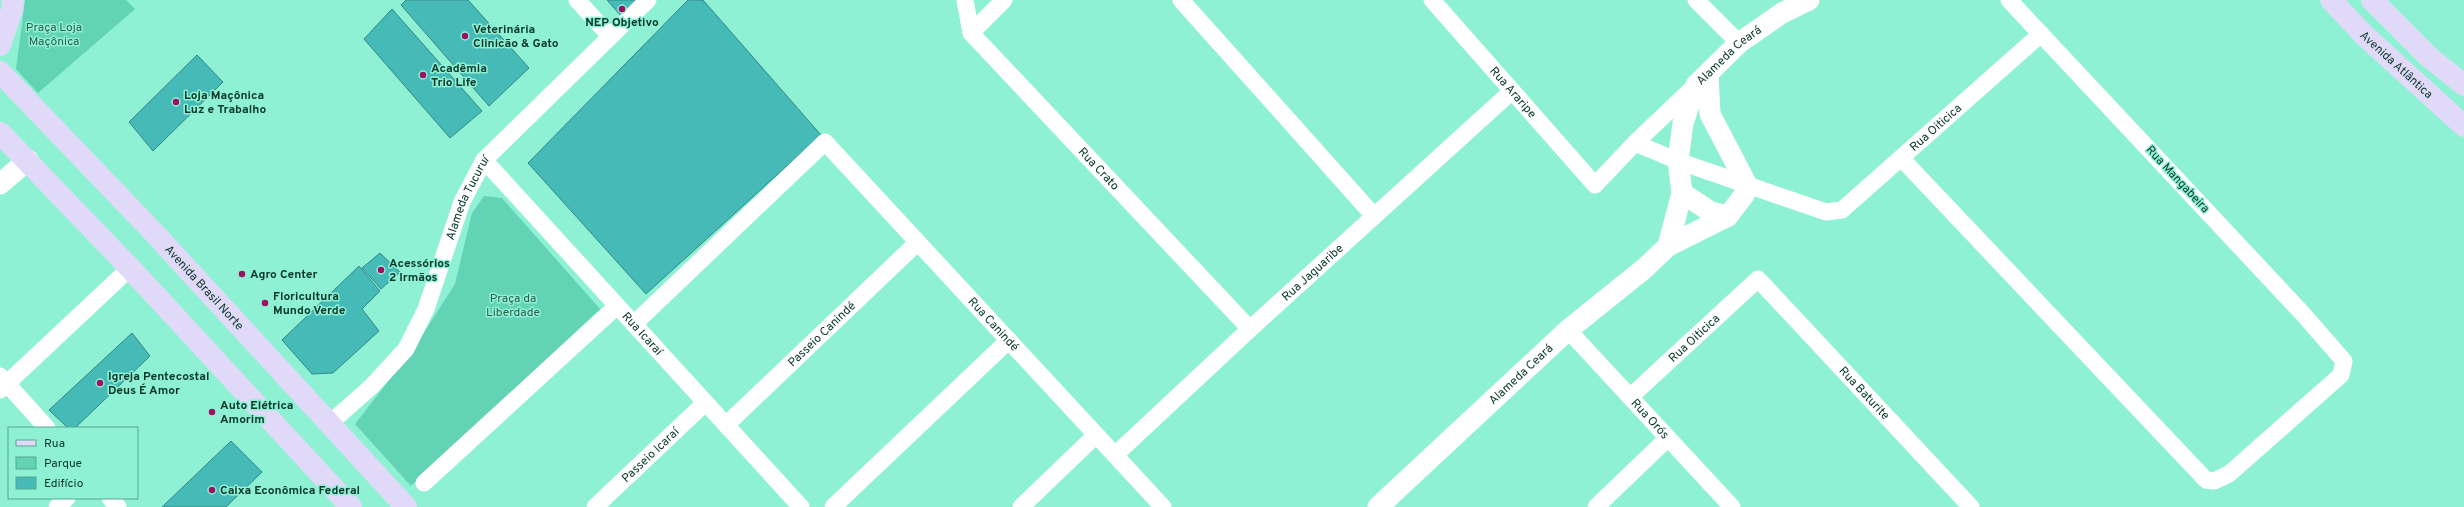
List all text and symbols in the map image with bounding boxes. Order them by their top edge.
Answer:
marker: NEP Objetivo [617,4,627,14]
place label: NEP Objetivo [585,15,659,31]
park label: Praça Loja Maçônica [26,20,82,50]
place label: Veterinária Clinicão & Gato [473,22,559,52]
street label: Alameda Ceará [1693,23,1765,89]
street label: Avenida Atlântica [2356,28,2436,103]
marker: Veterinária Clinicão & Gato [460,31,470,41]
place label: Acadêmia Trio Life [431,61,487,91]
street label: Rua Araripe [1486,64,1540,122]
marker: Acadêmia Trio Life [418,70,428,80]
place label: Loja Maçônica Luz e Trabalho [184,88,266,118]
marker: Loja Maçônica Luz e Trabalho [171,97,181,107]
street label: Rua Oiticica [1907,101,1965,155]
street label: Rua Mangabeira [2142,142,2213,217]
street label: Rua Crato [1074,145,1122,194]
street label: Alameda Tucuruí [443,152,494,242]
street label: Rua Jaguaribe [1279,241,1347,305]
street label: Avenida Brasil Norte [160,242,247,334]
place label: Acessórios 2 Irmãos [389,256,450,286]
marker: Acessórios 2 Irmãos [376,265,386,275]
place label: Agro Center [250,267,318,283]
marker: Agro Center [237,269,247,279]
place label: Floricultura Mundo Verde [273,289,346,319]
park label: Praça da Liberdade [486,291,540,321]
street label: Rua Canindé [964,294,1022,355]
marker: Floricultura Mundo Verde [260,298,270,308]
street label: Passeio Canindé [785,298,860,371]
street label: Rua Icaraí [618,309,666,360]
street label: Rua Oiticica [1666,311,1724,366]
street label: Alameda Ceará [1486,341,1557,409]
street label: Rua Baturite [1835,363,1893,424]
place label: Igreja Pentecostal Deus É Amor [108,369,209,399]
marker: Igreja Pentecostal Deus É Amor [95,378,105,388]
street label: Rua Orós [1627,396,1672,443]
place label: Auto Elétrica Amorim [220,398,294,428]
marker: Auto Elétrica Amorim [207,407,217,417]
street label: Passeio Icaraí [619,424,684,487]
legend [8,427,138,499]
text: Rua [44,436,65,452]
text: Parque [44,456,82,472]
text: Edifício [44,476,84,492]
place label: Caixa Econômica Federal [220,483,360,499]
marker: Caixa Econômica Federal [207,485,217,495]

